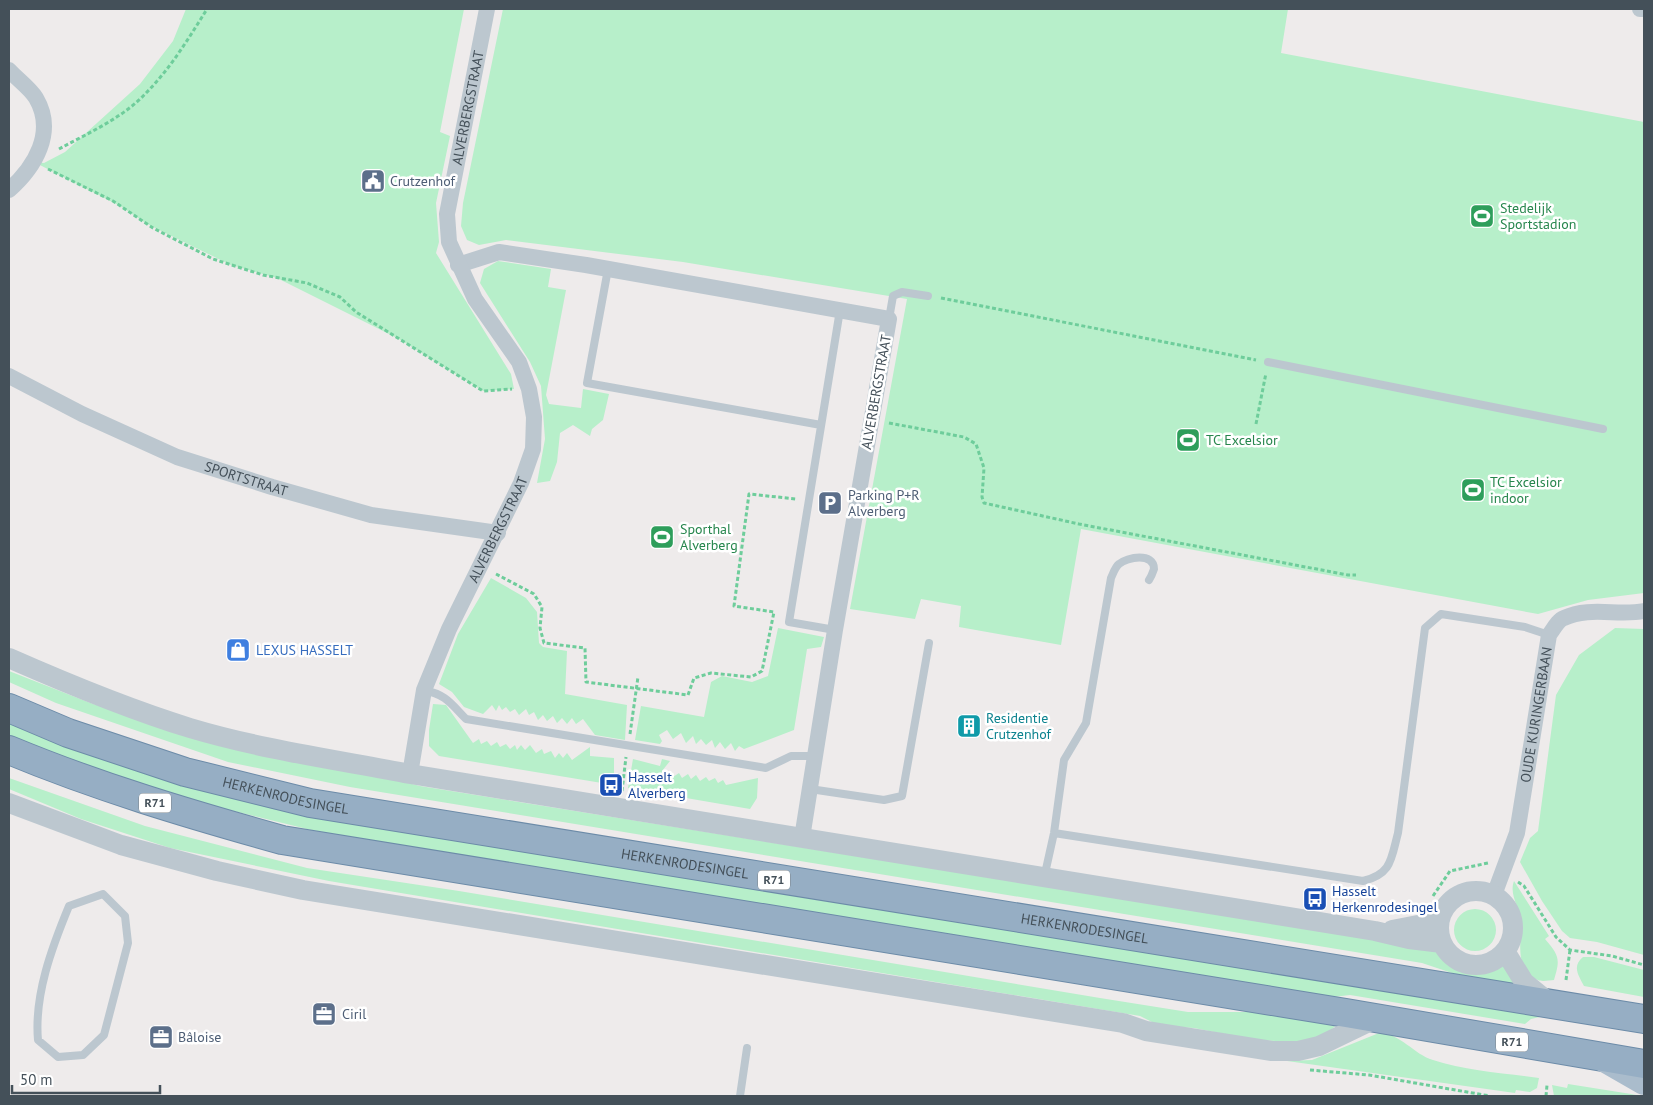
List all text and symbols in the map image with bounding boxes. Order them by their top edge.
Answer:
street label: ALVERBERGSTRAAT [448,49,488,167]
public building icon: Crutzenhof [360,168,386,194]
place label: Crutzenhof [390,172,456,190]
place label: Stedelijk Sportstadion [1500,199,1576,233]
sports icon: Stedelijk Sportstadion [1469,203,1495,229]
street label: ALVERBERGSTRAAT [857,333,895,451]
sports icon: TC Excelsior [1175,427,1201,453]
place label: TC Excelsior [1206,431,1278,449]
street label: SPORTSTRAAT [202,457,290,500]
place label: TC Excelsior indoor [1490,473,1562,507]
street label: ALVERBERGSTRAAT [464,474,532,586]
sports icon: TC Excelsior indoor [1460,477,1486,503]
place label: Parking P+R Alverberg [848,486,920,520]
parking icon: Parking P+R Alverberg [817,490,843,516]
place label: Sporthal Alverberg [680,520,738,554]
sports icon: Sporthal Alverberg [649,524,675,550]
shop icon: LEXUS HASSELT [225,637,251,663]
place label: LEXUS HASSELT [256,641,353,659]
street label: OUDE KURINGERBAAN [1516,646,1556,784]
place label: Residentie Crutzenhof [986,709,1052,743]
building icon: Residentie Crutzenhof [956,713,982,739]
place label: Hasselt Alverberg [628,768,686,802]
bus stop icon: Hasselt Alverberg [598,772,624,798]
street label: HERKENRODESINGEL [221,773,350,818]
road number: R71 [139,794,171,812]
street label: HERKENRODESINGEL [620,845,750,883]
road number: R71 [758,870,790,890]
place label: Hasselt Herkenrodesingel [1332,882,1438,916]
bus stop icon: Hasselt Herkenrodesingel [1302,886,1328,912]
street label: HERKENRODESINGEL [1020,909,1150,948]
office icon: Ciril [311,1001,337,1027]
place label: Ciril [342,1005,366,1023]
office icon: Bâloise [148,1024,174,1050]
place label: Bâloise [178,1028,221,1046]
road number: R71 [1496,1032,1528,1052]
scale bar [12,1062,160,1094]
text: 50 m [20,1070,53,1089]

